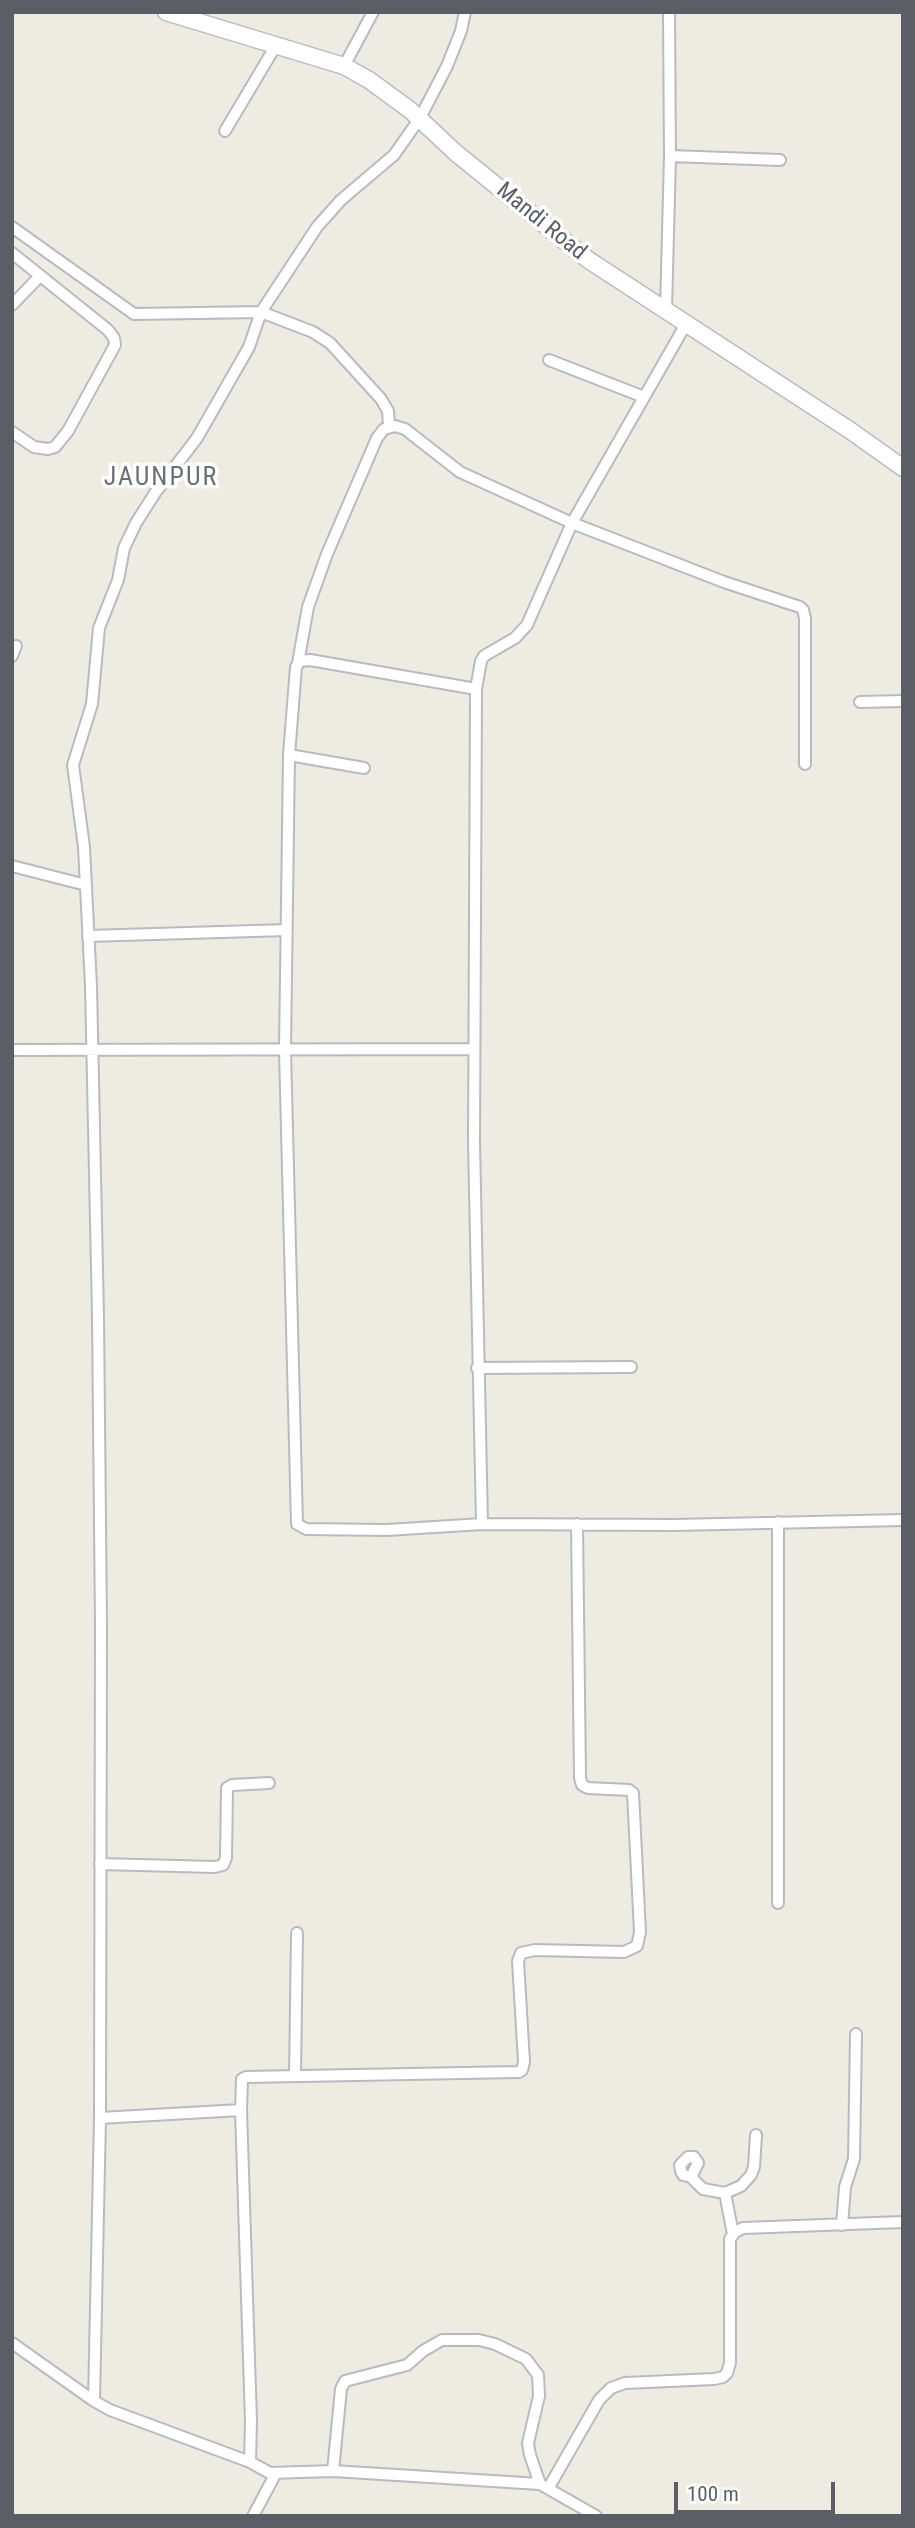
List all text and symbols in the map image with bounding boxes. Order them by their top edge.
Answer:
street label: Mandi Road [490,177,592,267]
district label: JAUNPUR [105,462,217,494]
scale bar [677,2468,838,2512]
text: 100 m [687,2482,739,2506]

